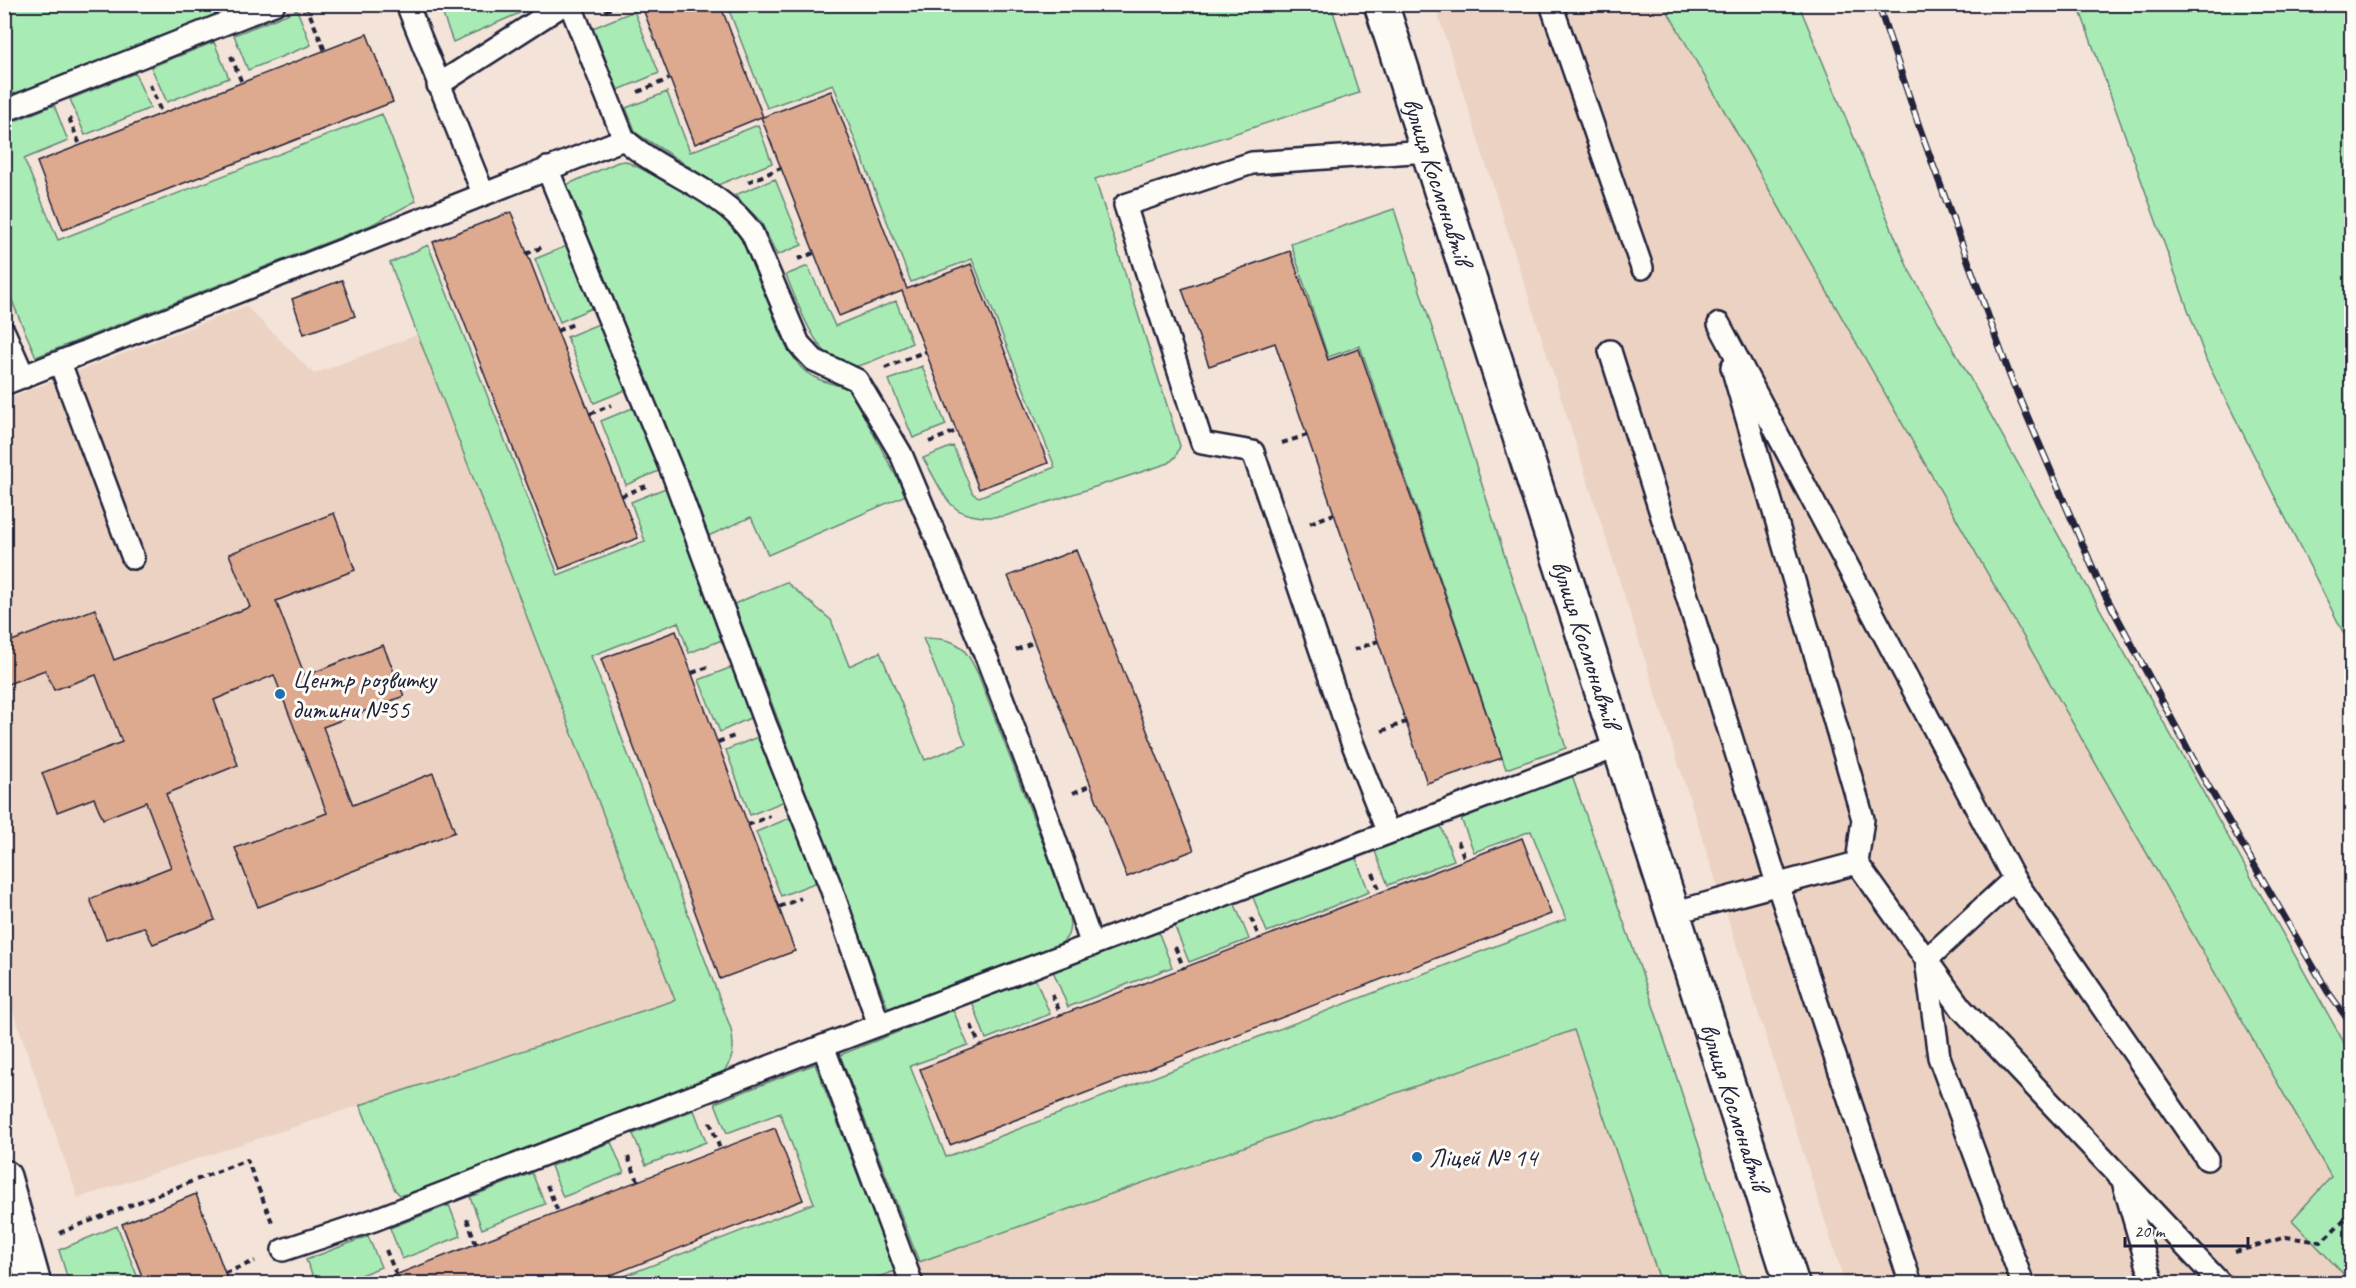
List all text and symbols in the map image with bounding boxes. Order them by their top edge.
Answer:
street label: вулиця Космонавтів [1395,93,1482,275]
street label: вулиця Космонавтів [1544,556,1630,738]
place label: Центр розвитку дитини №55 [292,663,438,726]
marker: Центр розвитку дитини №55 [273,687,287,701]
street label: вулиця Космонавтів [1692,1019,1779,1200]
place label: Ліцей № 14 [1429,1141,1539,1174]
marker: Ліцей № 14 [1410,1150,1424,1164]
scale bar [2125,1210,2248,1248]
text: 20 m [2134,1220,2167,1242]

